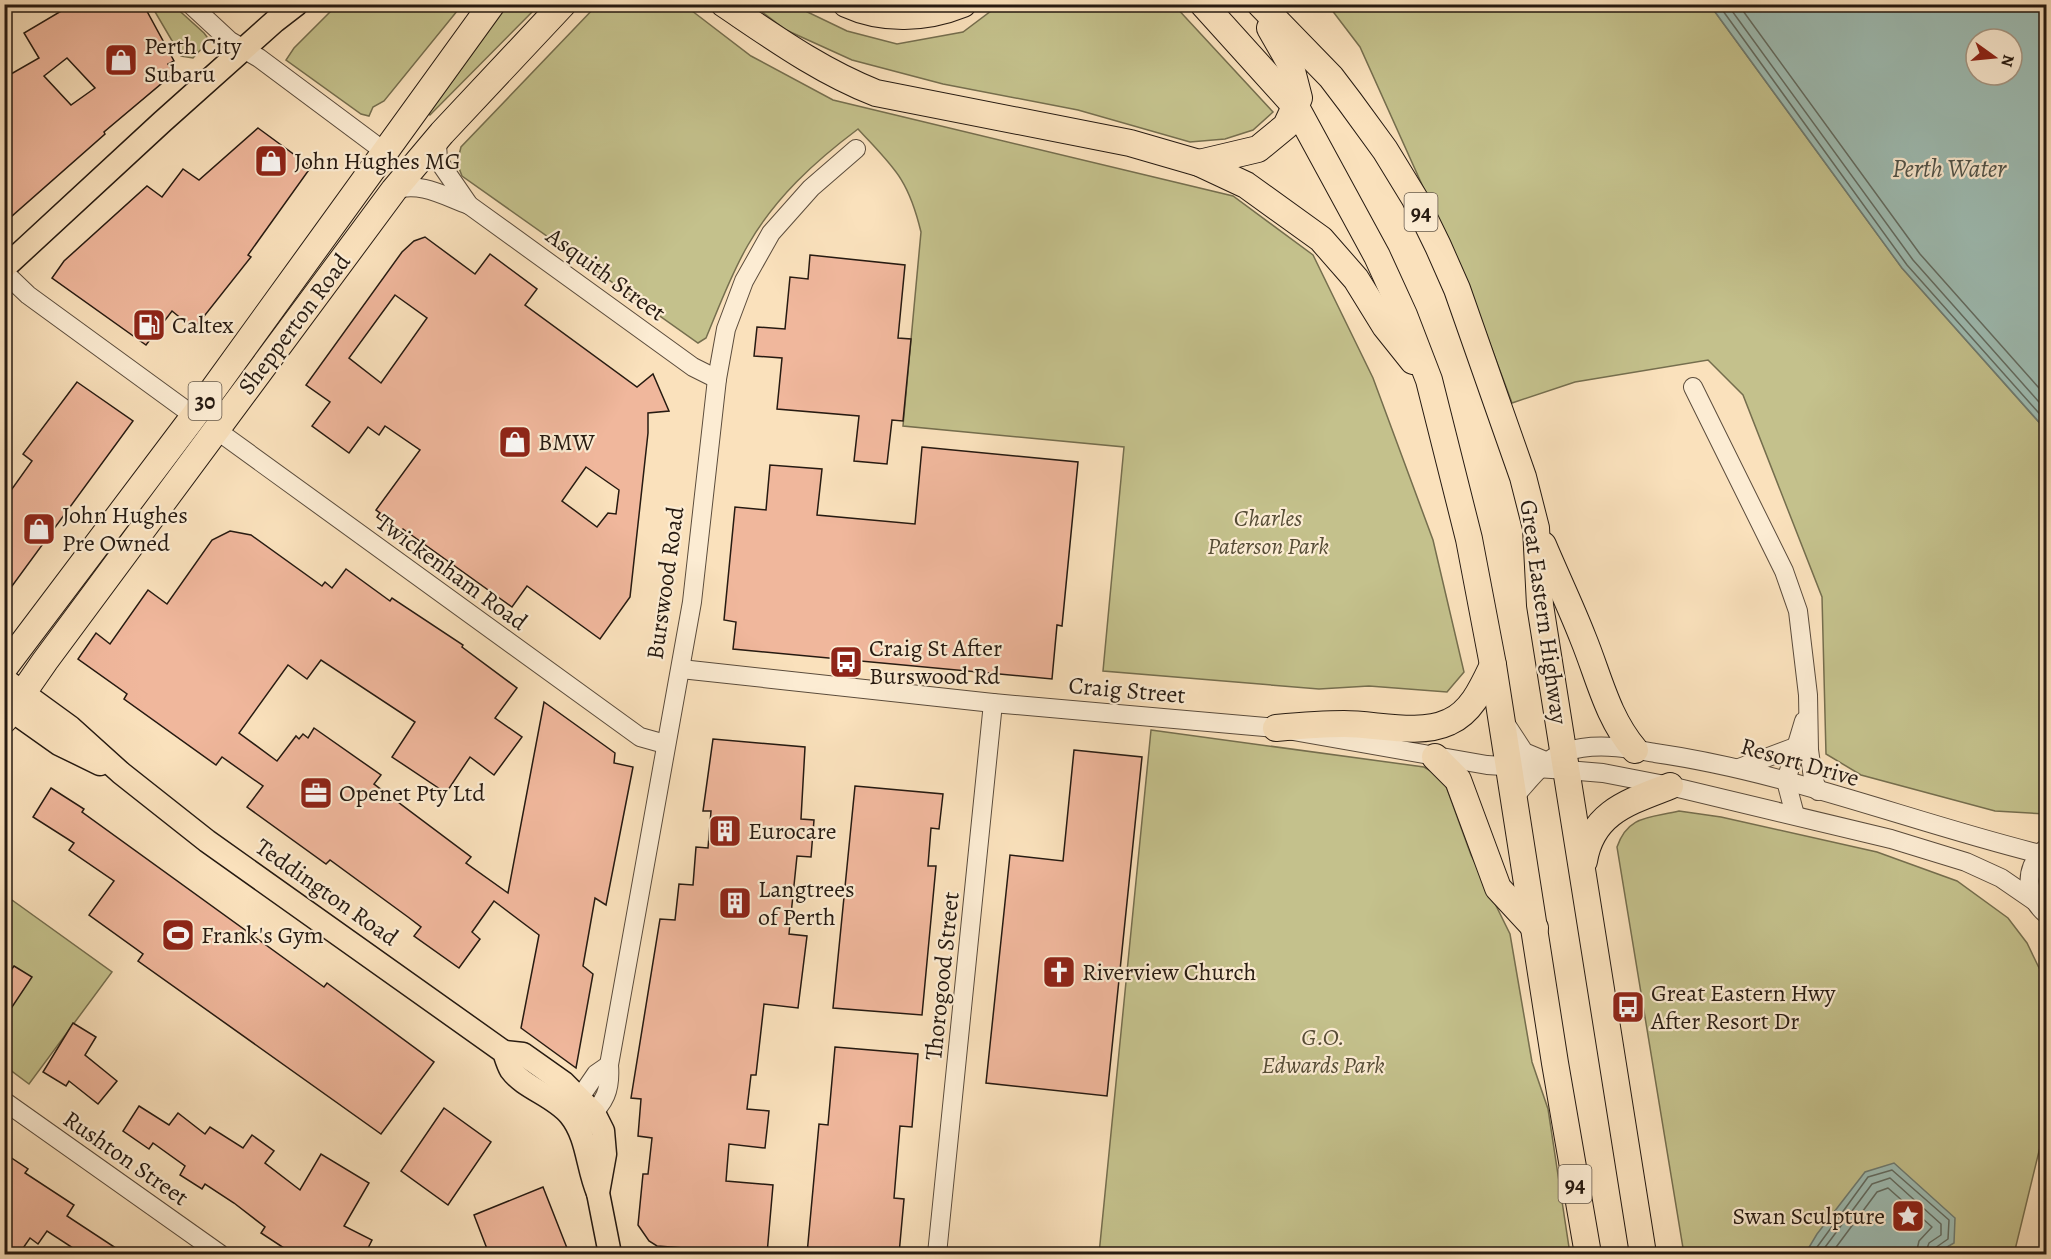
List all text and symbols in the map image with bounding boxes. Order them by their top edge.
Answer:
north arrow [1964,27,2024,87]
place label: Perth City Subaru [144,30,242,90]
shop icon: Perth City Subaru [103,42,139,78]
text: N [1995,52,2020,69]
shop icon: John Hughes MG [253,143,289,179]
place label: John Hughes MG [294,145,461,177]
water label: Perth Water [1892,151,2007,186]
road number: 94 [1404,193,1438,231]
street label: Asquith Street [539,219,672,328]
street label: Shepperton Road [230,247,358,401]
fuel station icon: Caltex [131,307,167,343]
place label: Caltex [172,309,234,341]
road number: 30 [188,382,222,420]
shop icon: BMW [497,424,533,460]
place label: BMW [538,426,595,458]
street label: Great Eastern Highway [1512,498,1576,727]
place label: John Hughes Pre Owned [62,499,188,559]
park label: Charles Paterson Park [1207,502,1329,562]
street label: Burswood Road [638,504,692,662]
street label: Twickenham Road [370,506,534,638]
shop icon: John Hughes Pre Owned [21,511,57,547]
place label: Craig St After Burswood Rd [869,632,1002,692]
bus stop icon: Craig St After Burswood Rd [828,644,864,680]
street label: Craig Street [1067,669,1187,711]
street label: Resort Drive [1737,730,1863,794]
office icon: Openet Pty Ltd [298,775,334,811]
place label: Openet Pty Ltd [339,777,485,809]
building icon: Eurocare [707,813,743,849]
place label: Eurocare [748,815,836,847]
street label: Teddington Road [249,831,405,953]
place label: Langtrees of Perth [758,873,855,933]
building icon: Langtrees of Perth [717,885,753,921]
street label: Thorogood Street [917,890,967,1062]
sports icon: Frank's Gym [160,917,196,953]
place label: Frank's Gym [201,919,324,951]
church icon: Riverview Church [1041,954,1077,990]
place label: Riverview Church [1082,956,1257,988]
place label: Great Eastern Hwy After Resort Dr [1650,977,1836,1037]
bus stop icon: Great Eastern Hwy After Resort Dr [1610,989,1646,1025]
park label: G.O. Edwards Park [1261,1021,1385,1081]
street label: Rushton Street [57,1103,195,1213]
road number: 94 [1558,1165,1592,1203]
place icon: Swan Sculpture [1890,1198,1926,1234]
place label: Swan Sculpture [1733,1200,1885,1232]

